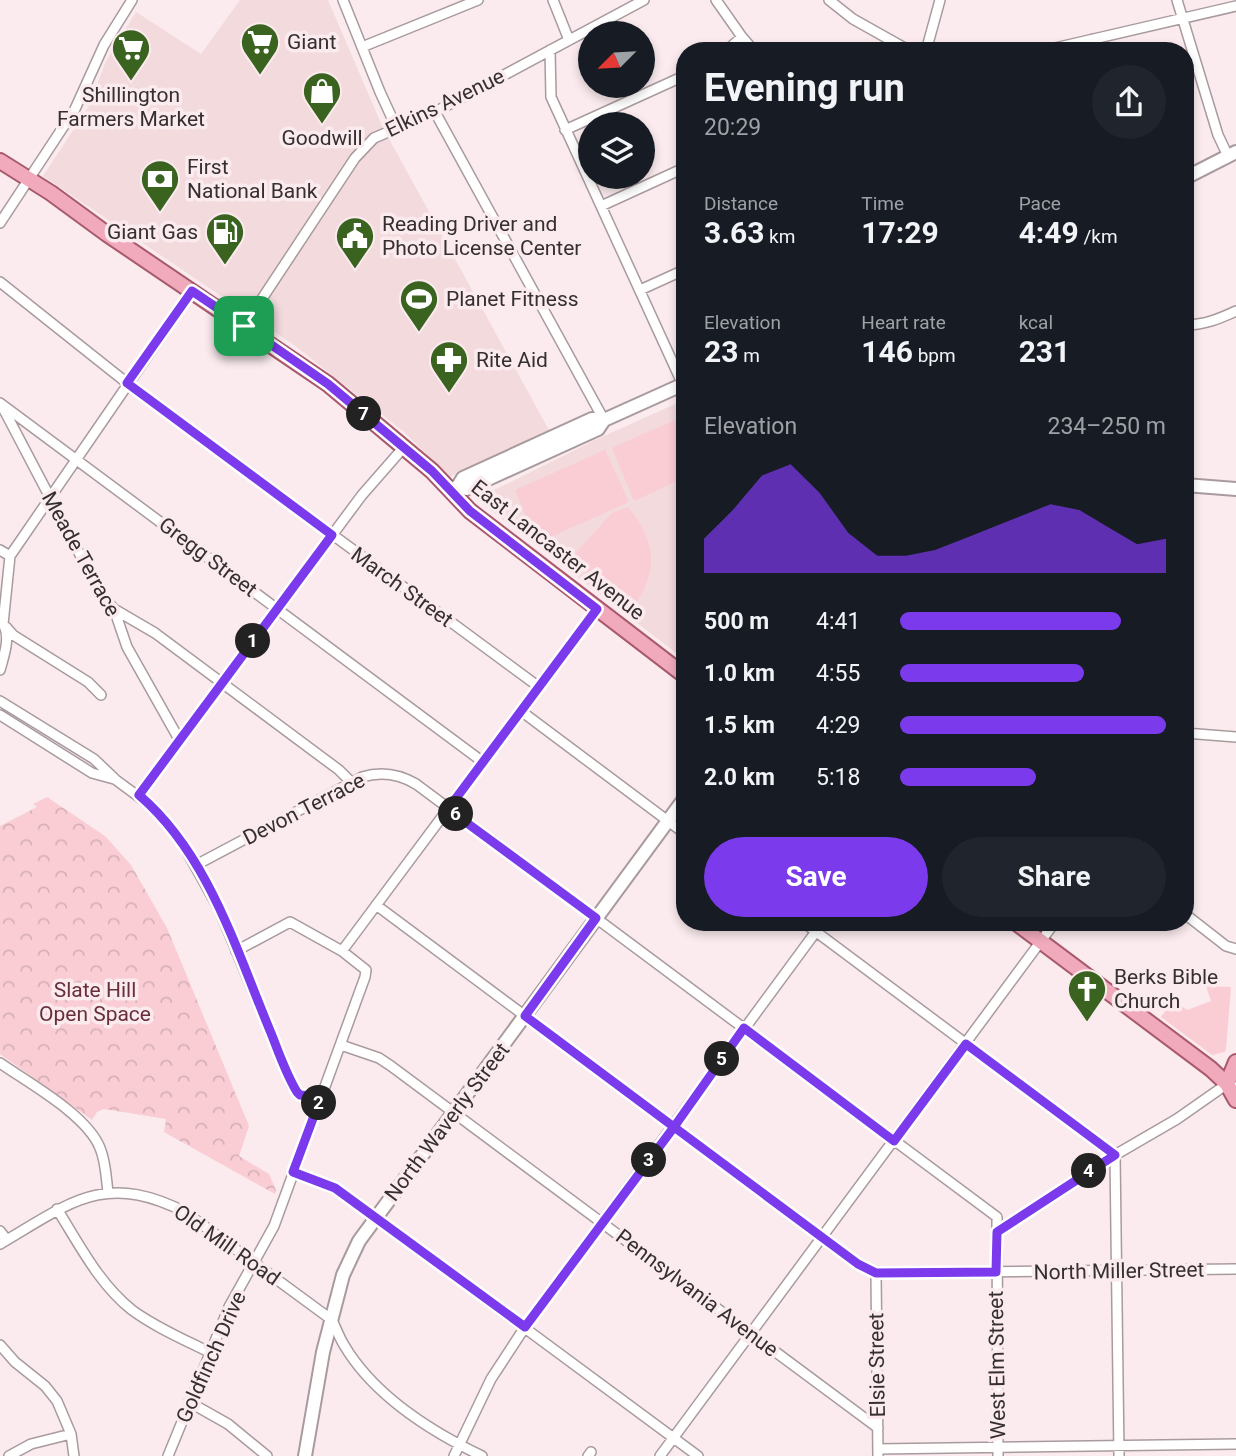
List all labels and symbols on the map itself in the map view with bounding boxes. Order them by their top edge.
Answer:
supermarket icon: Giant [239,21,281,76]
north arrow [578,21,654,98]
supermarket icon: Shillington Farmers Market [110,27,152,82]
place label: Giant [287,30,336,54]
street label: Elkins Avenue [382,64,508,142]
shop icon: Goodwill [301,70,343,125]
place label: Shillington Farmers Market [57,83,205,131]
place label: Goodwill [281,126,363,150]
place label: First National Bank [187,155,318,203]
bank icon: First National Bank [139,158,181,213]
fuel station icon: Giant Gas [204,211,246,266]
place label: Reading Driver and Photo License Center [382,212,582,260]
public building icon: Reading Driver and Photo License Center [334,215,376,270]
place label: Giant Gas [107,220,198,244]
sports icon: Planet Fitness [398,278,440,333]
place label: Planet Fitness [446,287,579,311]
pin [214,296,274,356]
pharmacy icon: Rite Aid [428,339,470,394]
place label: Rite Aid [476,348,548,372]
pin: 7 [346,396,382,432]
street label: East Lancaster Avenue [467,475,649,625]
street label: Meade Terrace [37,488,125,620]
street label: Gregg Street [154,512,262,602]
street label: March Street [346,542,458,632]
pin: 1 [236,624,270,658]
street label: Devon Terrace [239,768,369,850]
pin: 6 [438,796,474,832]
place label: Berks Bible Church [1114,965,1218,1013]
church icon: Berks Bible Church [1066,968,1108,1023]
park label: Slate Hill Open Space [39,978,151,1026]
street label: North Waverly Street [380,1038,514,1206]
pin: 5 [704,1042,740,1076]
pin: 2 [302,1086,336,1120]
pin: 3 [632,1142,666,1178]
pin: 4 [1072,1154,1106,1188]
street label: Old Mill Road [169,1200,285,1290]
street label: Pennsylvania Avenue [611,1224,783,1362]
street label: North Miller Street [1033,1258,1205,1284]
street label: Goldfinch Drive [171,1288,251,1426]
street label: West Elm Street [984,1290,1010,1439]
street label: Elsie Street [864,1312,890,1418]

